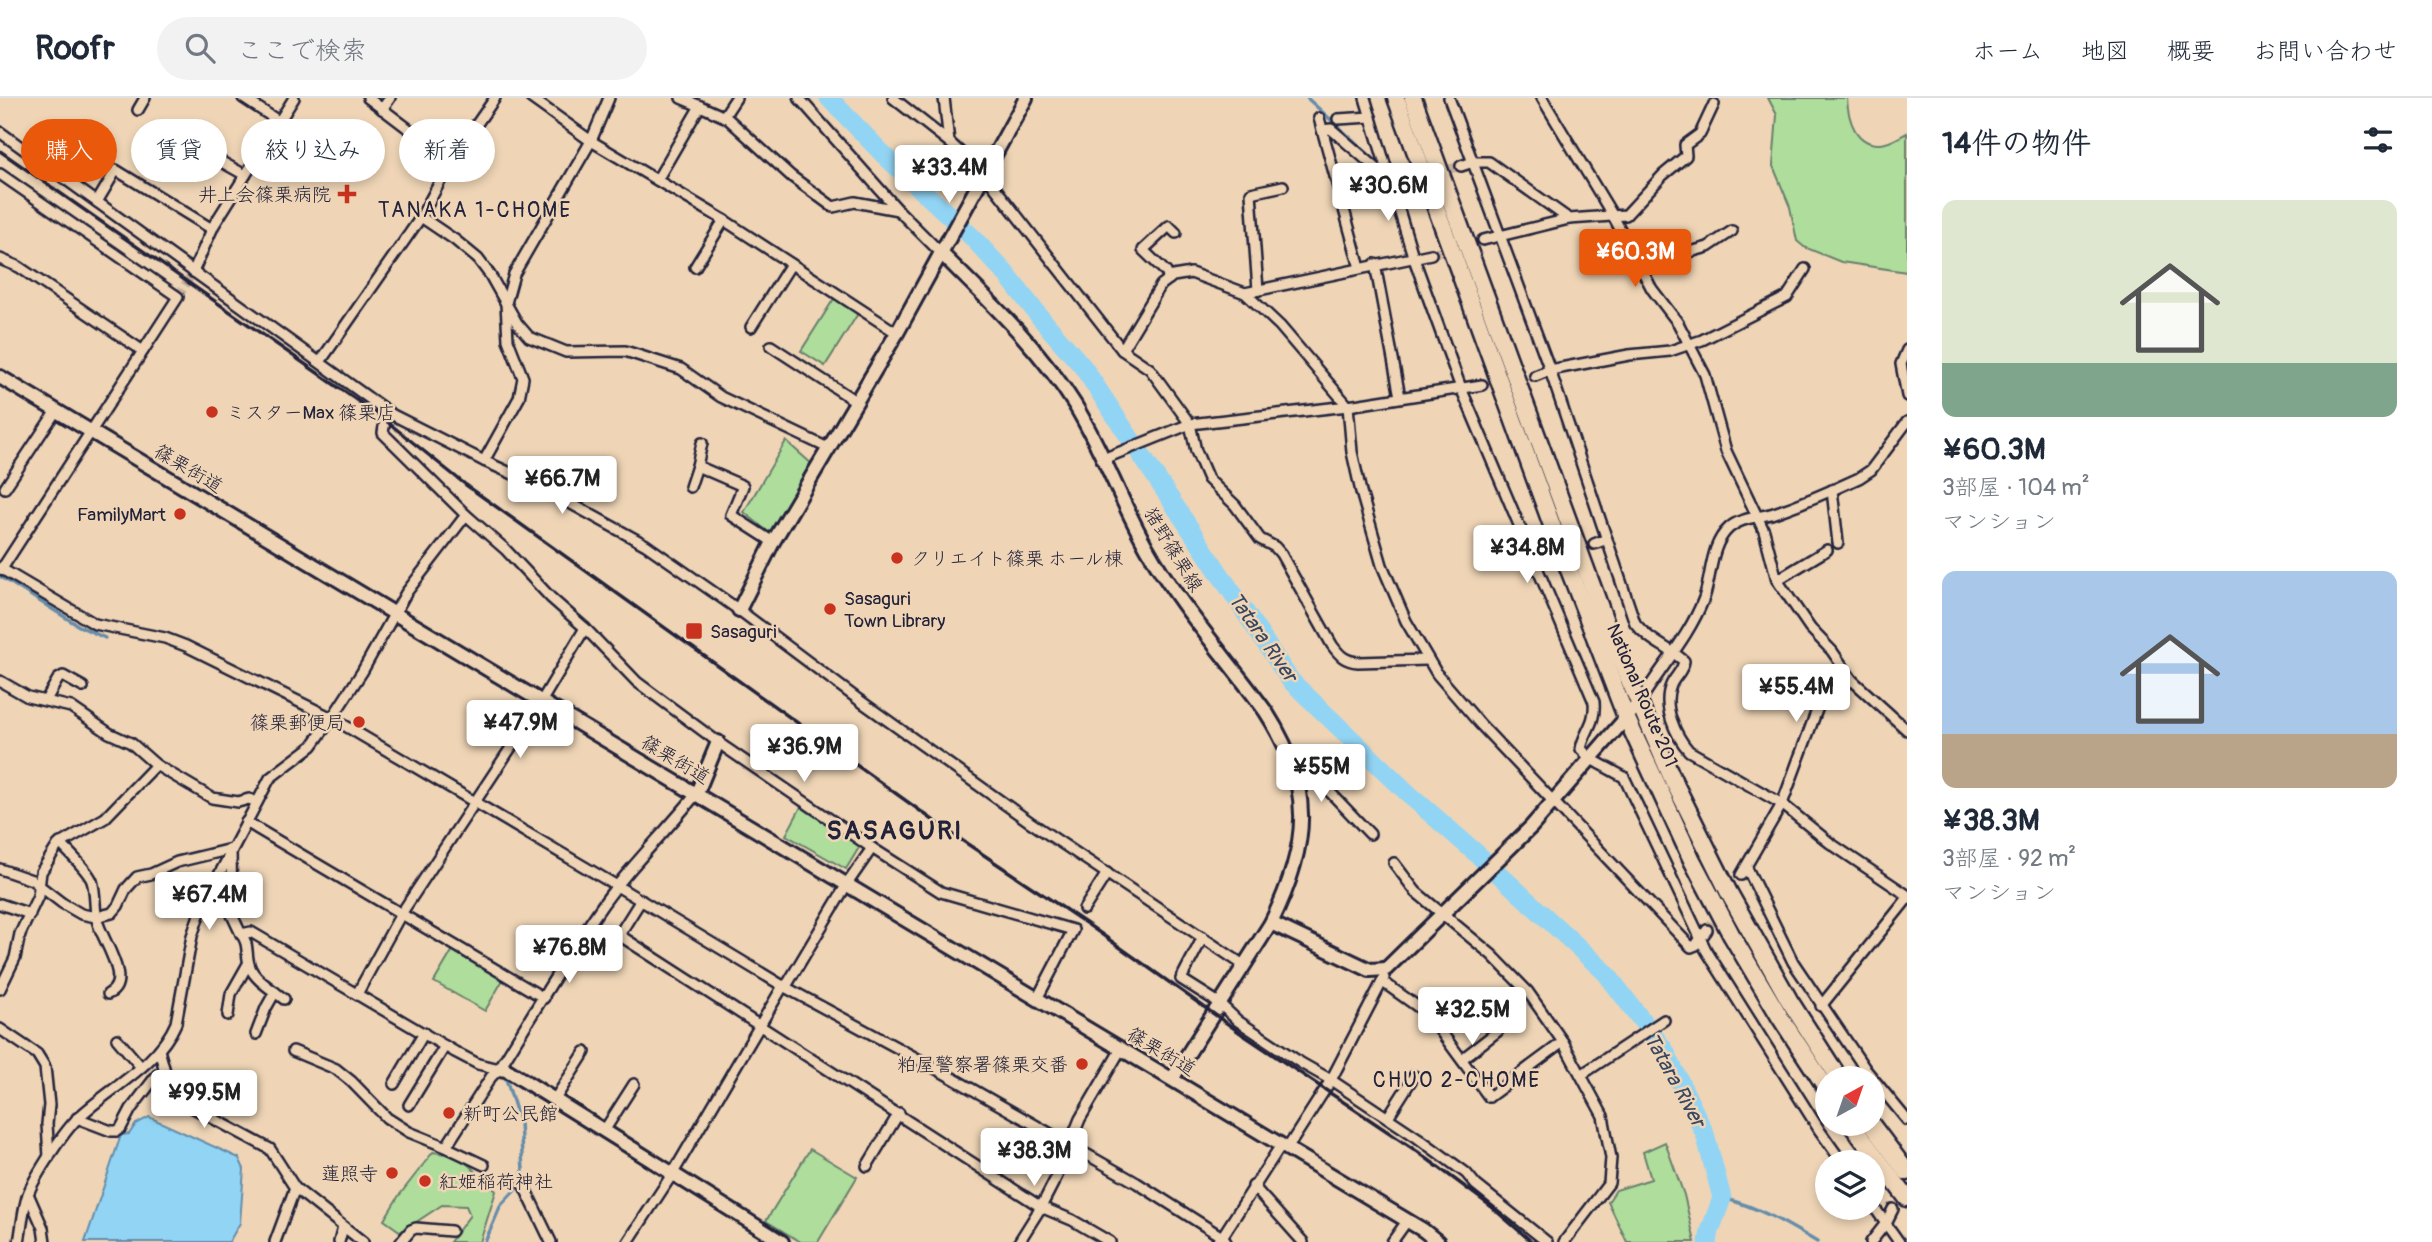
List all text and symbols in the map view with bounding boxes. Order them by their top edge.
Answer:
search box [157,17,647,80]
text: Roofr [35,28,115,69]
icon: search [181,29,219,67]
text: ここで検索 [237,35,367,67]
text: ホーム [1972,37,2043,66]
text: 地図 [2081,37,2129,66]
text: 概要 [2167,37,2215,66]
text: お問い合わせ [2253,37,2397,66]
chip: 購入 [21,119,117,182]
chip: 賃貸 [131,119,227,182]
chip: 絞り込み [241,119,385,182]
chip: 新着 [399,119,495,182]
icon: filters [2359,121,2397,159]
text: 14件の物件 [1942,125,2091,162]
pin: ¥33.4M [892,146,1006,205]
text: ¥33.4M [911,153,987,182]
pin: ¥30.6M [1331,164,1445,223]
text: ¥30.6M [1348,171,1428,200]
place label: 井上会篠栗病院 [198,183,331,207]
marker: 井上会篠栗病院 [337,184,357,204]
district label: TANAKA 1-CHOME [378,197,572,224]
pin: ¥60.3M [1578,230,1692,289]
text: ¥60.3M [1595,237,1675,266]
icon: home [2107,245,2233,371]
place label: ミスターMax 篠栗店 [226,401,396,425]
marker: ミスターMax 篠栗店 [204,404,220,420]
text: ¥60.3M [1942,431,2046,468]
street label: 篠栗街道 [150,439,227,499]
pin: ¥66.7M [505,456,619,516]
text: ¥66.7M [524,464,600,493]
text: 3部屋 · 104 m² [1942,473,2090,502]
place label: FamilyMart [77,503,166,527]
street label: 猪野篠栗線 [1138,503,1208,596]
marker: FamilyMart [172,506,188,522]
text: マンション [1942,507,2056,536]
pin: ¥34.8M [1470,526,1584,585]
text: ¥34.8M [1489,533,1565,562]
place label: クリエイト篠栗 ホール棟 [911,547,1123,571]
marker: クリエイト篠栗 ホール棟 [889,550,905,566]
place label: Sasaguri Town Library [844,587,945,633]
water label: Tatara River [1222,587,1305,689]
marker: Sasaguri Town Library [822,601,838,617]
icon: home [2107,616,2233,742]
place label: Sasaguri [710,620,777,644]
street label: National Route 201 [1601,620,1683,771]
marker: Sasaguri [684,621,704,641]
pin: ¥55.4M [1739,664,1853,724]
text: ¥55.4M [1758,672,1834,701]
pin: ¥47.9M [463,700,577,760]
text: ¥47.9M [483,708,557,737]
place label: 篠栗郵便局 [250,711,345,735]
marker: 篠栗郵便局 [351,714,367,730]
pin: ¥36.9M [747,724,861,784]
street label: 篠栗街道 [637,730,714,790]
text: ¥36.9M [766,732,842,761]
pin: ¥55M [1280,744,1362,804]
text: ¥55M [1292,752,1350,781]
text: ¥38.3M [1942,802,2040,839]
district label: SASAGURI [827,815,963,847]
text: 3部屋 · 92 m² [1942,844,2076,873]
pin: ¥67.4M [152,872,266,932]
text: マンション [1942,878,2056,907]
text: ¥67.4M [171,880,247,909]
pin: ¥76.8M [512,926,626,985]
text: ¥76.8M [532,933,606,962]
pin: ¥32.5M [1415,988,1529,1047]
text: ¥32.5M [1434,995,1510,1024]
street label: 篠栗街道 [1123,1022,1200,1082]
water label: Tatara River [1638,1028,1713,1134]
place label: 粕屋警察署篠栗交番 [897,1053,1068,1077]
marker: 粕屋警察署篠栗交番 [1074,1056,1090,1072]
north arrow [1815,1066,1885,1136]
map controls [1815,1066,1885,1220]
district label: CHUO 2-CHOME [1373,1067,1541,1094]
pin: ¥99.5M [147,1070,261,1130]
text: ¥99.5M [167,1078,241,1107]
place label: 新町公民館 [463,1102,558,1126]
marker: 新町公民館 [441,1105,457,1121]
pin: ¥38.3M [977,1128,1091,1188]
text: ¥38.3M [997,1136,1071,1165]
button: layers [1815,1150,1885,1220]
place label: 蓮照寺 [321,1162,378,1186]
marker: 蓮照寺 [384,1165,400,1181]
place label: 紅姫稲荷神社 [439,1170,553,1194]
marker: 紅姫稲荷神社 [417,1173,433,1189]

